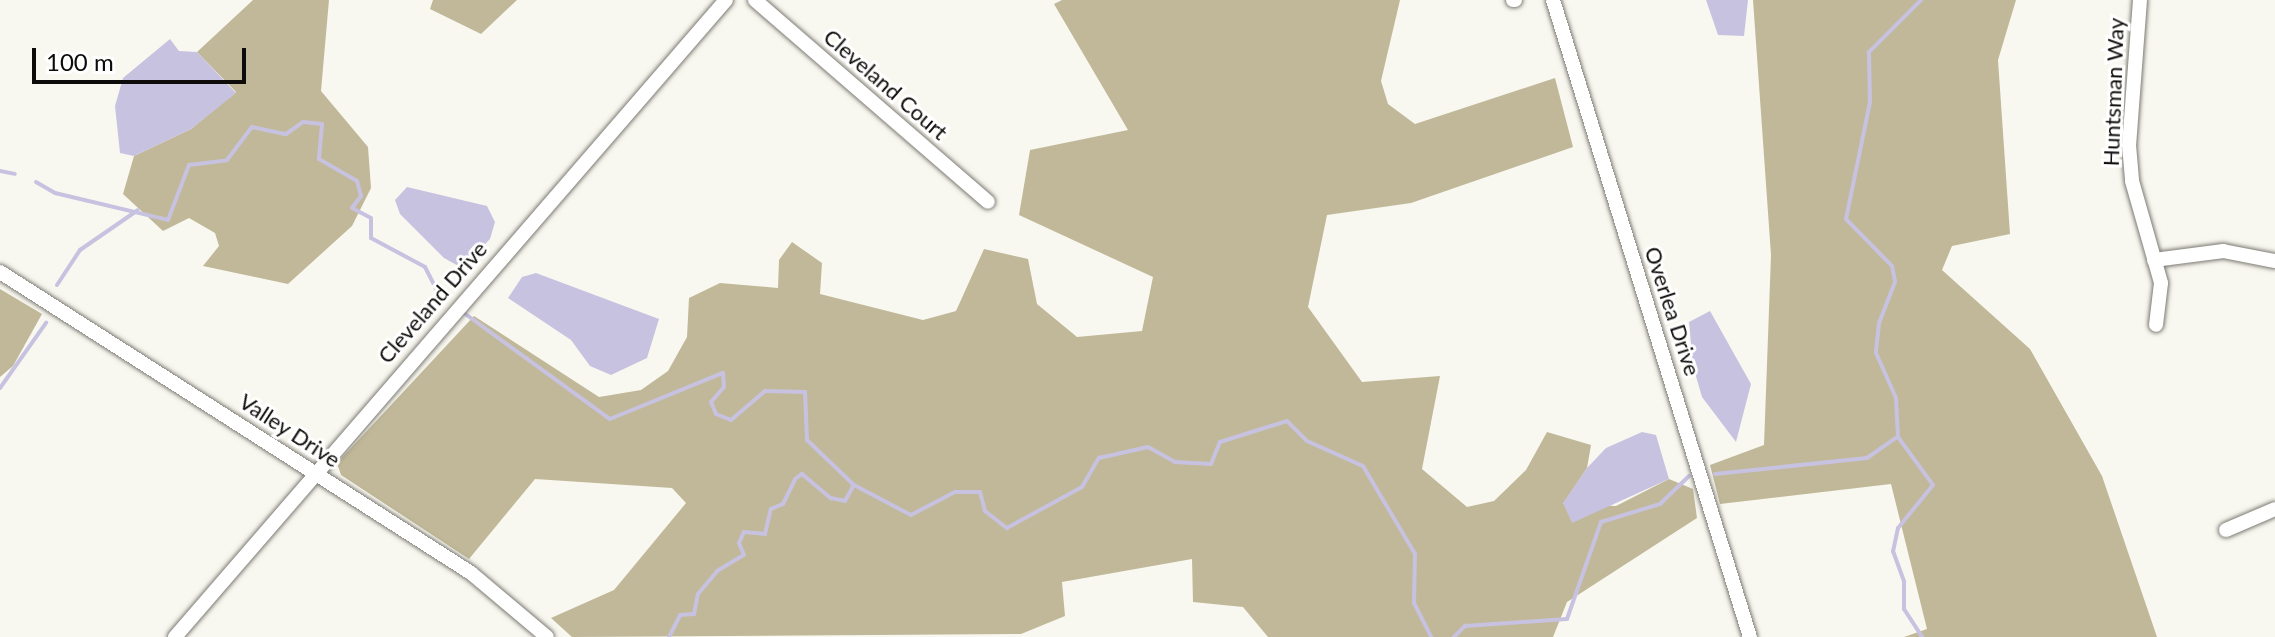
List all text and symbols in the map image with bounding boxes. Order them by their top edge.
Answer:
street label: Huntsman Way [2097,17,2129,167]
street label: Cleveland Court [819,23,953,145]
scale bar [36,32,250,82]
text: 100 m [46,47,114,76]
street label: Cleveland Drive [372,236,492,368]
street label: Overlea Drive [1640,243,1706,379]
street label: Valley Drive [234,388,346,472]

